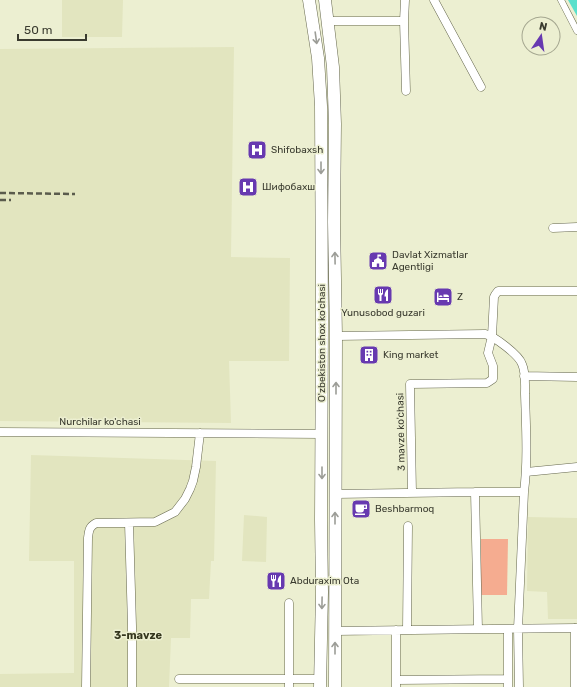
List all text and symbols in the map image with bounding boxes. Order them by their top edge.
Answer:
scale bar [18,16,86,42]
north arrow [521,16,561,56]
text: N [538,20,549,34]
text: 50 m [24,23,52,37]
one-way arrow [312,31,320,44]
hospital icon: Shifobaxsh [246,139,268,161]
place label: Shifobaxsh [271,144,323,156]
one-way arrow [317,161,325,174]
hospital icon: Шифобахш [237,176,259,198]
place label: Шифобахш [262,181,315,193]
place label: Davlat Xizmatlar Agentligi [392,249,468,273]
public building icon: Davlat Xizmatlar Agentligi [367,250,389,272]
one-way arrow [331,252,339,265]
street label: O'zbekiston shox ko'chasi [316,284,328,402]
restaurant icon: Yunusobod guzari [372,284,394,306]
hotel icon: Z [432,286,454,308]
place label: Z [457,291,463,303]
place label: Yunusobod guzari [341,307,425,319]
building icon: King market [358,344,380,366]
place label: King market [383,349,439,361]
one-way arrow [332,382,340,395]
street label: 3 mavze ko'chasi [394,393,408,471]
street label: Nurchilar ko'chasi [59,416,141,428]
one-way arrow [318,466,326,479]
cafe icon: Beshbarmoq [350,498,372,520]
place label: Beshbarmoq [375,503,434,515]
one-way arrow [331,512,339,525]
restaurant icon: Abduraxim Ota [265,570,287,592]
place label: Abduraxim Ota [290,575,359,587]
one-way arrow [318,596,326,609]
district label: 3-mavze [114,629,162,642]
one-way arrow [331,642,339,655]

